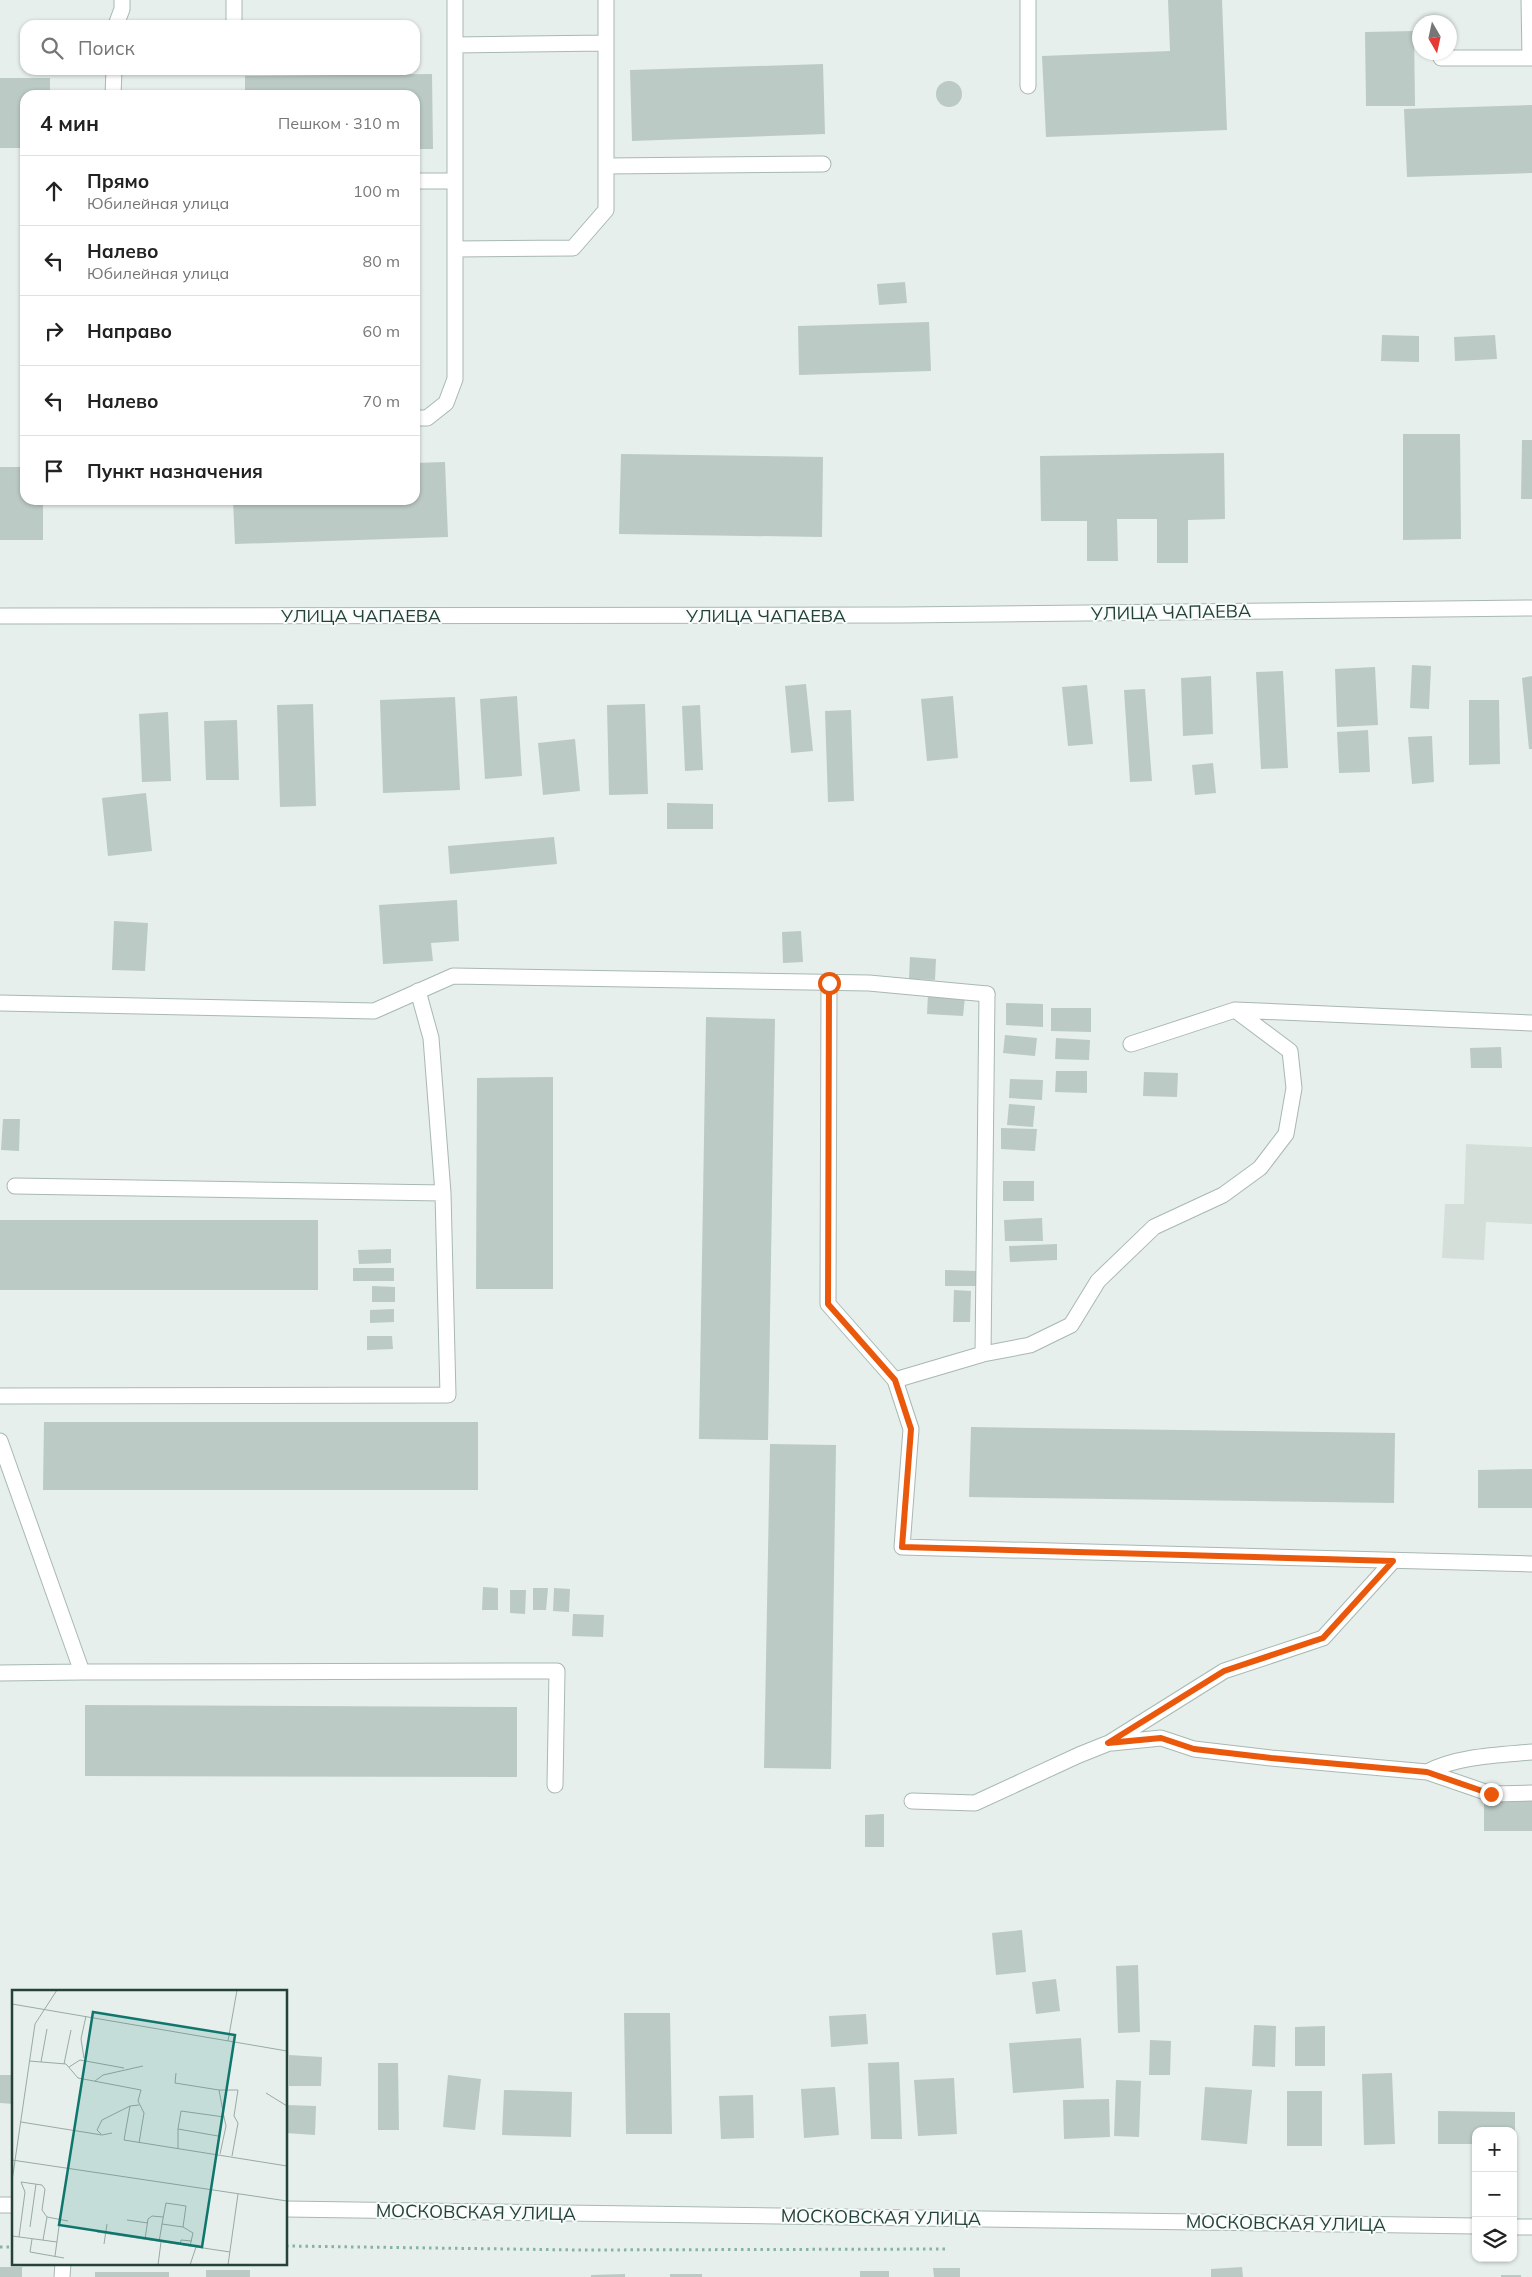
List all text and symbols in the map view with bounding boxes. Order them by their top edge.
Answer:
north arrow [1412,15,1457,60]
search box [20,20,420,75]
icon: search [38,34,66,62]
text: Поиск [78,36,135,60]
text: 4 мин [40,110,99,136]
text: Пешком · 310 m [278,113,400,133]
text: Прямо [87,169,149,193]
icon: ahead [40,177,68,205]
text: 100 m [353,181,400,201]
text: Юбилейная улица [87,193,229,213]
text: Налево [87,239,159,263]
icon: left [40,247,68,275]
text: 80 m [363,251,400,271]
text: Юбилейная улица [87,263,229,283]
icon: right [40,317,68,345]
text: Направо [87,319,172,343]
text: 60 m [363,321,400,341]
icon: left [40,387,68,415]
text: Налево [87,389,159,413]
text: 70 m [363,391,400,411]
icon: arrive [40,457,68,485]
text: Пункт назначения [87,459,263,483]
street label: УЛИЦА ЧАПАЕВА [1090,599,1251,625]
street label: УЛИЦА ЧАПАЕВА [280,604,441,627]
street label: УЛИЦА ЧАПАЕВА [685,604,846,627]
route start [818,972,841,995]
route end [1480,1783,1503,1806]
inset map [12,1990,288,2264]
map controls [1472,2127,1517,2262]
button: + [1472,2127,1517,2172]
button: − [1472,2172,1517,2217]
street label: МОСКОВСКАЯ УЛИЦА [376,2199,576,2225]
street label: МОСКОВСКАЯ УЛИЦА [781,2204,981,2230]
street label: МОСКОВСКАЯ УЛИЦА [1186,2210,1386,2236]
button: layers [1472,2217,1517,2262]

